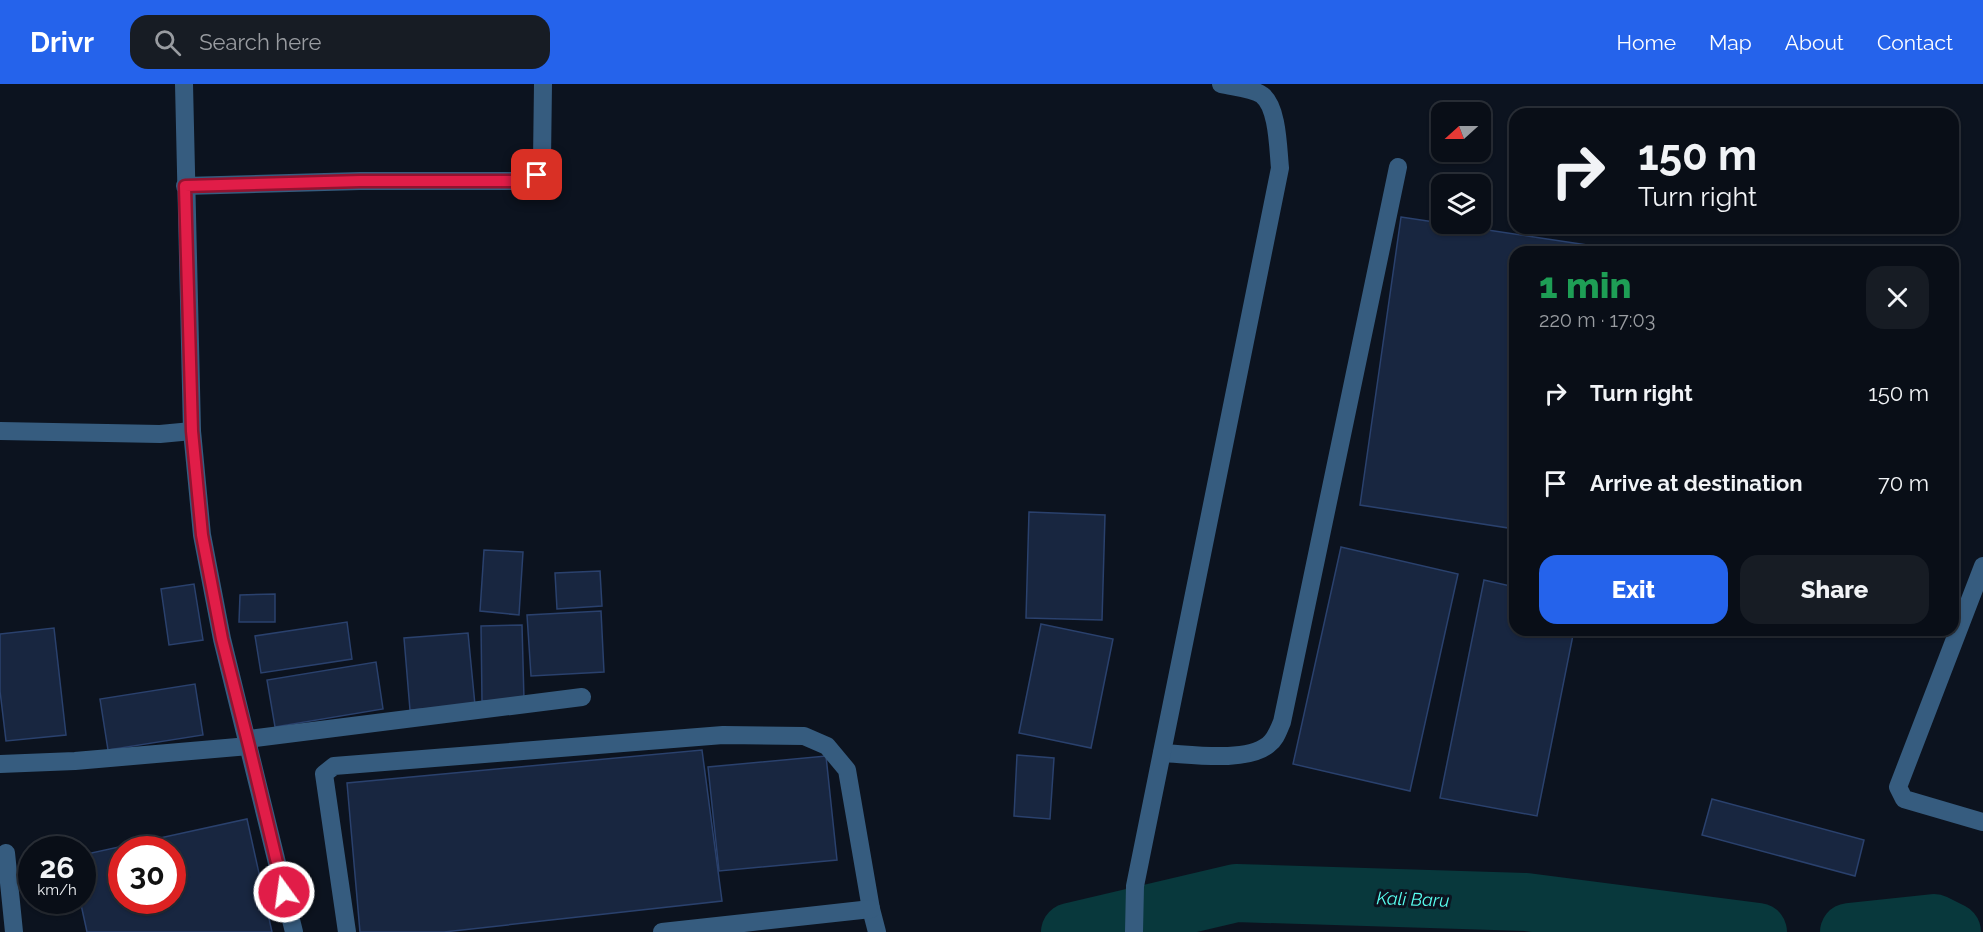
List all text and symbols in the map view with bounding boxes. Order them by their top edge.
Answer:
search box [130,15,550,69]
text: Drivr [30,26,94,59]
icon: search [151,26,184,59]
text: Search here [199,29,321,55]
text: Home [1617,30,1676,55]
text: Map [1709,30,1752,55]
text: About [1785,30,1844,55]
text: Contact [1877,30,1953,55]
north arrow [1431,102,1491,162]
map controls [1431,102,1491,234]
text: 150 m [1638,131,1757,180]
icon: right [1539,132,1617,210]
pin [511,149,562,200]
icon: arrive [520,158,553,191]
button: layers [1431,174,1491,234]
text: Turn right [1638,181,1757,212]
text: 1 min [1539,264,1631,306]
button: close [1866,266,1929,329]
text: 220 m · 17:03 [1539,308,1655,332]
icon: right [1539,377,1572,410]
text: Turn right [1590,380,1693,406]
text: 150 m [1868,380,1929,406]
icon: arrive [1539,467,1572,500]
text: Arrive at destination [1590,470,1803,496]
text: 70 m [1878,470,1929,496]
button: Exit [1539,555,1728,624]
button: Share [1740,555,1929,624]
speed limit sign: 30 [108,836,186,914]
text: 26 [39,850,75,885]
position arrow [252,860,316,924]
text: km/h [37,881,77,899]
water label: Kali Baru [1376,887,1450,911]

